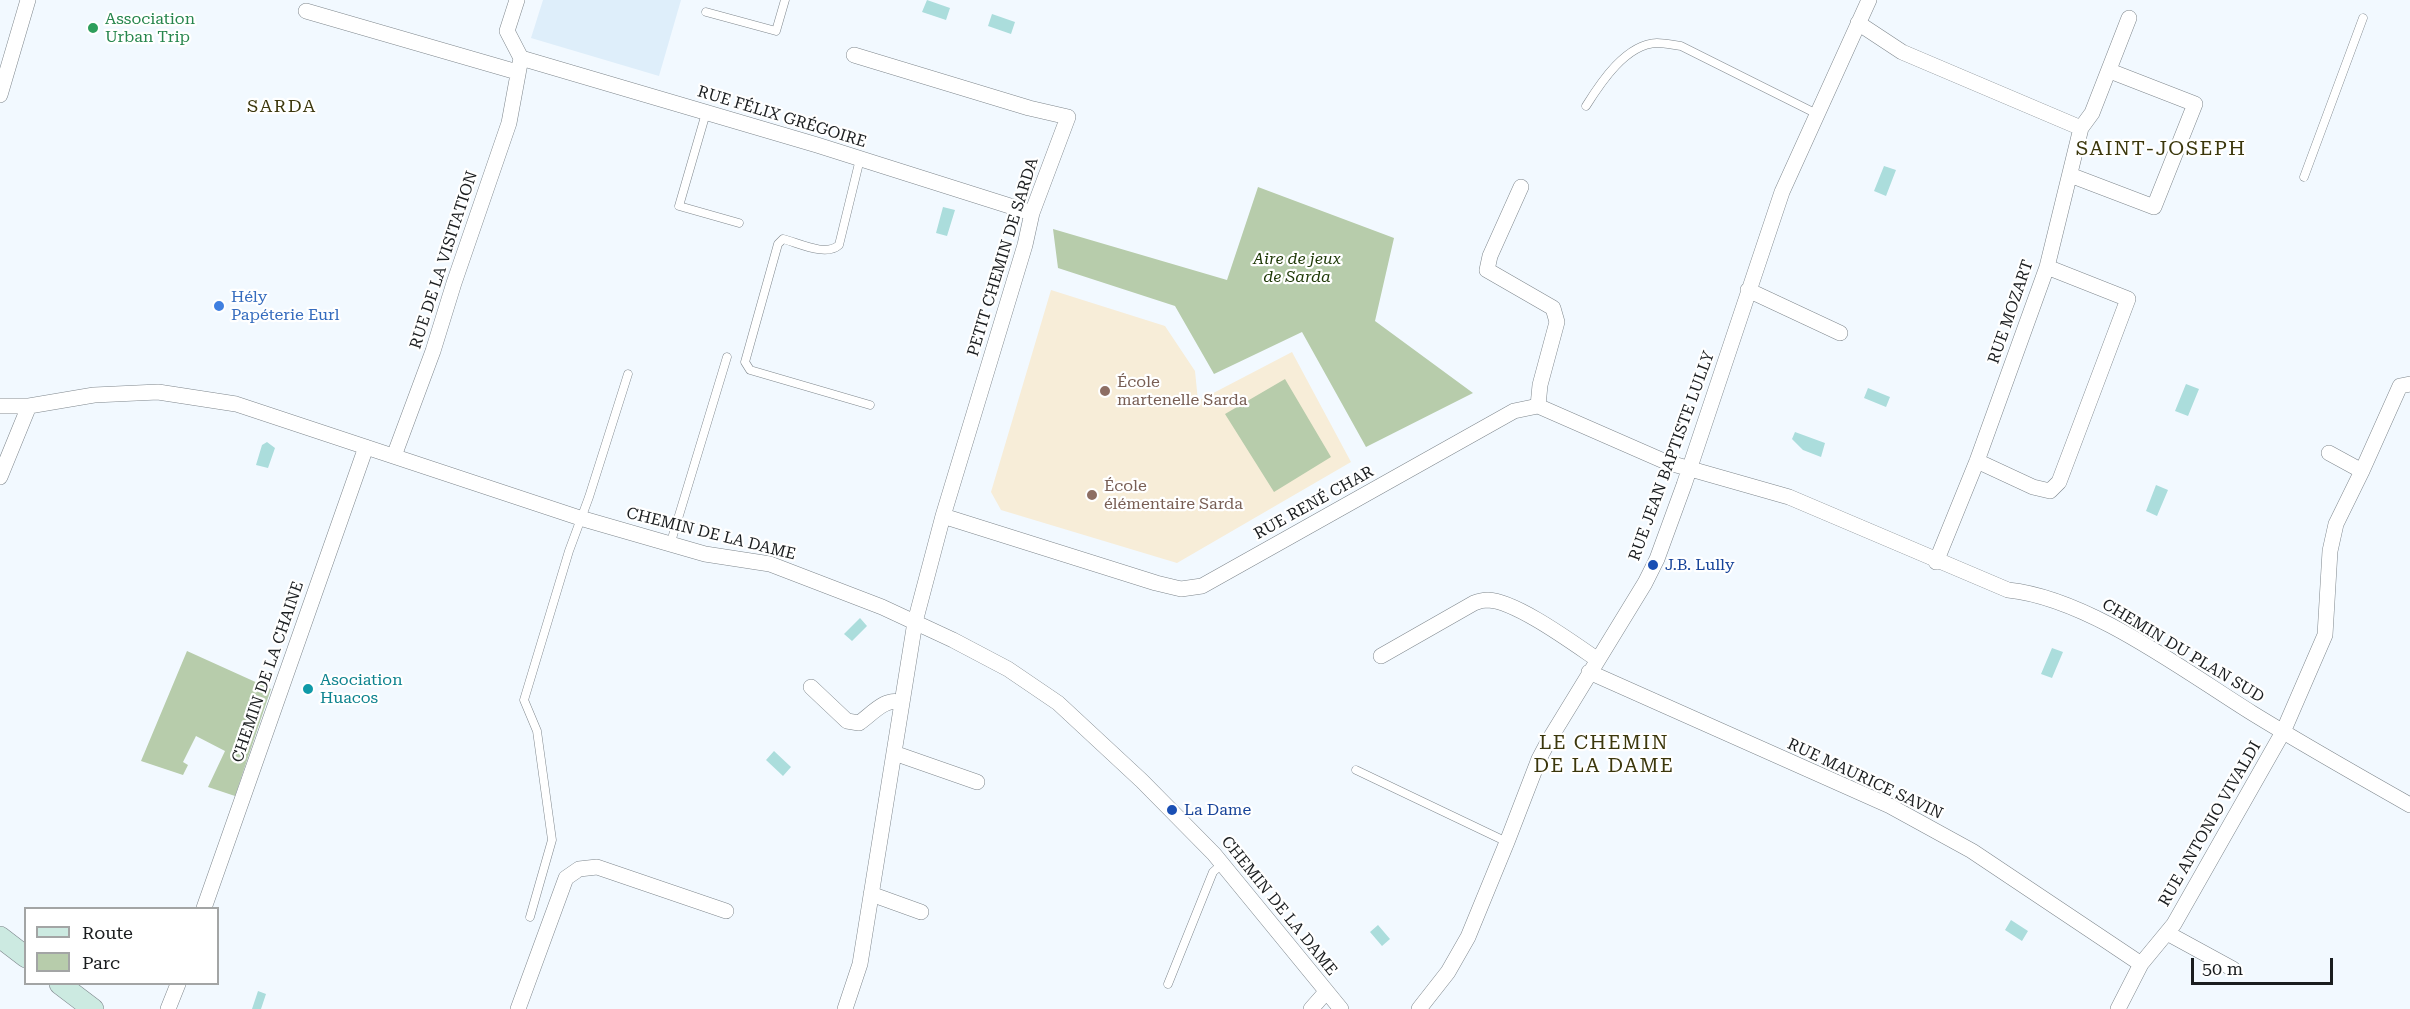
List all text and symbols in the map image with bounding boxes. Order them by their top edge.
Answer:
place label: Association Urban Trip [105,9,195,47]
marker: Association Urban Trip [86,21,100,35]
street label: RUE FÉLIX GRÉGOIRE [695,82,869,152]
district label: SARDA [247,96,317,118]
district label: SAINT-JOSEPH [2076,137,2246,161]
street label: PETIT CHEMIN DE SARDA [964,155,1042,359]
street label: RUE DE LA VISITATION [406,169,482,351]
park label: Aire de jeux de Sarda [1253,249,1341,287]
street label: RUE MOZART [1984,258,2038,366]
place label: Hély Papéterie Eurl [231,287,340,325]
marker: Hély Papéterie Eurl [212,299,226,313]
street label: RUE JEAN BAPTISTE LULLY [1625,349,1719,563]
place label: École martenelle Sarda [1117,372,1247,410]
marker: École martenelle Sarda [1098,384,1112,398]
street label: RUE RENÉ CHAR [1251,462,1377,544]
place label: École élémentaire Sarda [1104,476,1243,514]
marker: École élémentaire Sarda [1085,488,1099,502]
street label: CHEMIN DE LA DAME [624,504,798,564]
place label: J.B. Lully [1665,555,1734,575]
marker: J.B. Lully [1646,558,1660,572]
street label: CHEMIN DE LA CHAINE [228,579,308,765]
street label: CHEMIN DU PLAN SUD [2099,595,2267,707]
place label: Asociation Huacos [320,670,402,708]
marker: Asociation Huacos [301,682,315,696]
district label: LE CHEMIN DE LA DAME [1534,731,1674,778]
street label: RUE MAURICE SAVIN [1784,734,1946,824]
street label: RUE ANTONIO VIVALDI [2155,738,2265,910]
place label: La Dame [1184,800,1251,820]
marker: La Dame [1165,803,1179,817]
street label: CHEMIN DE LA DAME [1217,832,1341,980]
legend [24,907,219,985]
text: Route [82,922,133,943]
scale bar [2194,946,2336,984]
text: Parc [82,952,120,973]
text: 50 m [2202,958,2243,979]

